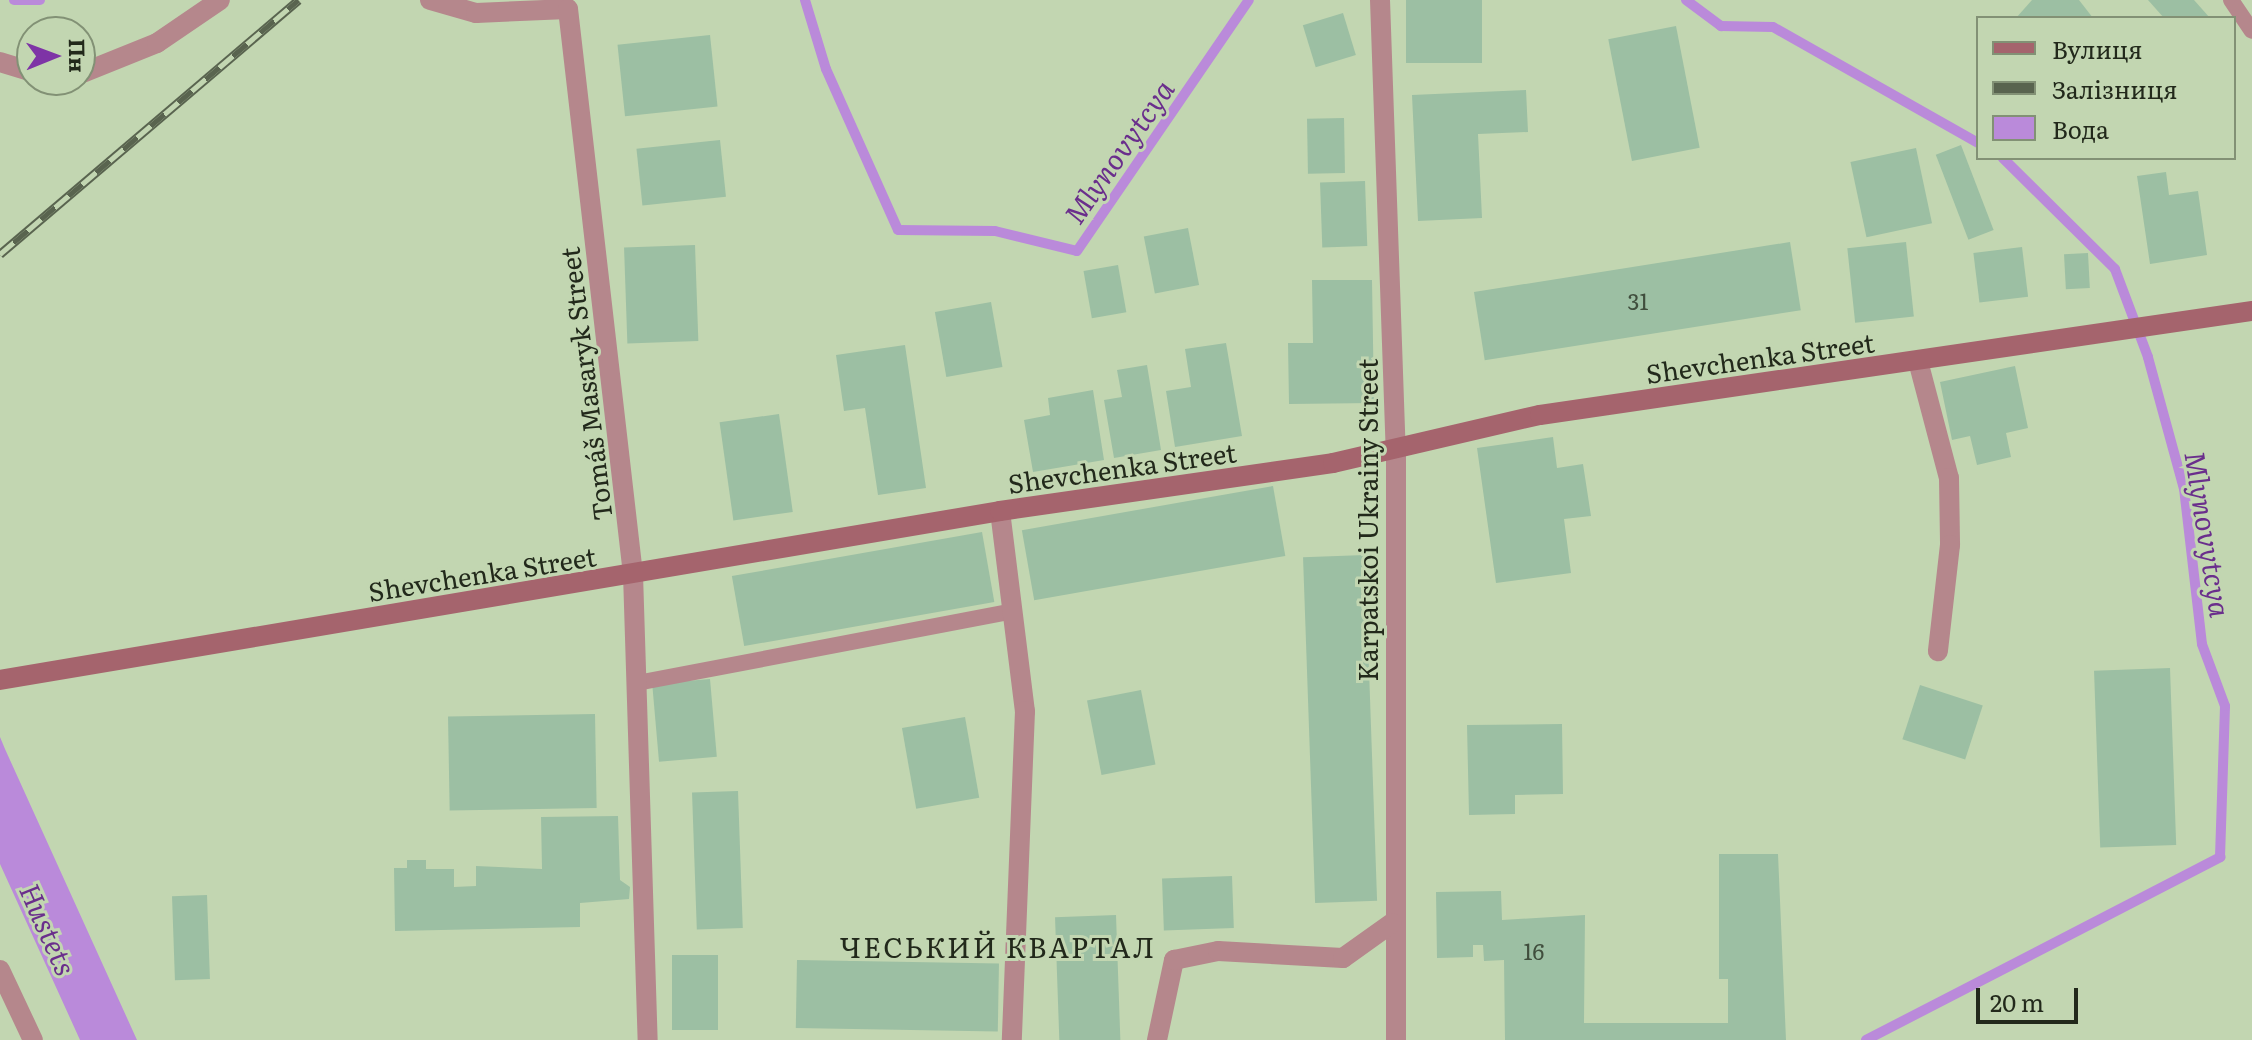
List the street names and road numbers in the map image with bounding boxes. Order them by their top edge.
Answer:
street label: Tomáš Masaryk Street [553,246,617,522]
street label: Shevchenka Street [1644,326,1876,388]
street label: Karpatskoi Ukrainy Street [1351,359,1383,681]
street label: Shevchenka Street [1006,436,1238,498]
street label: Shevchenka Street [366,540,598,606]

